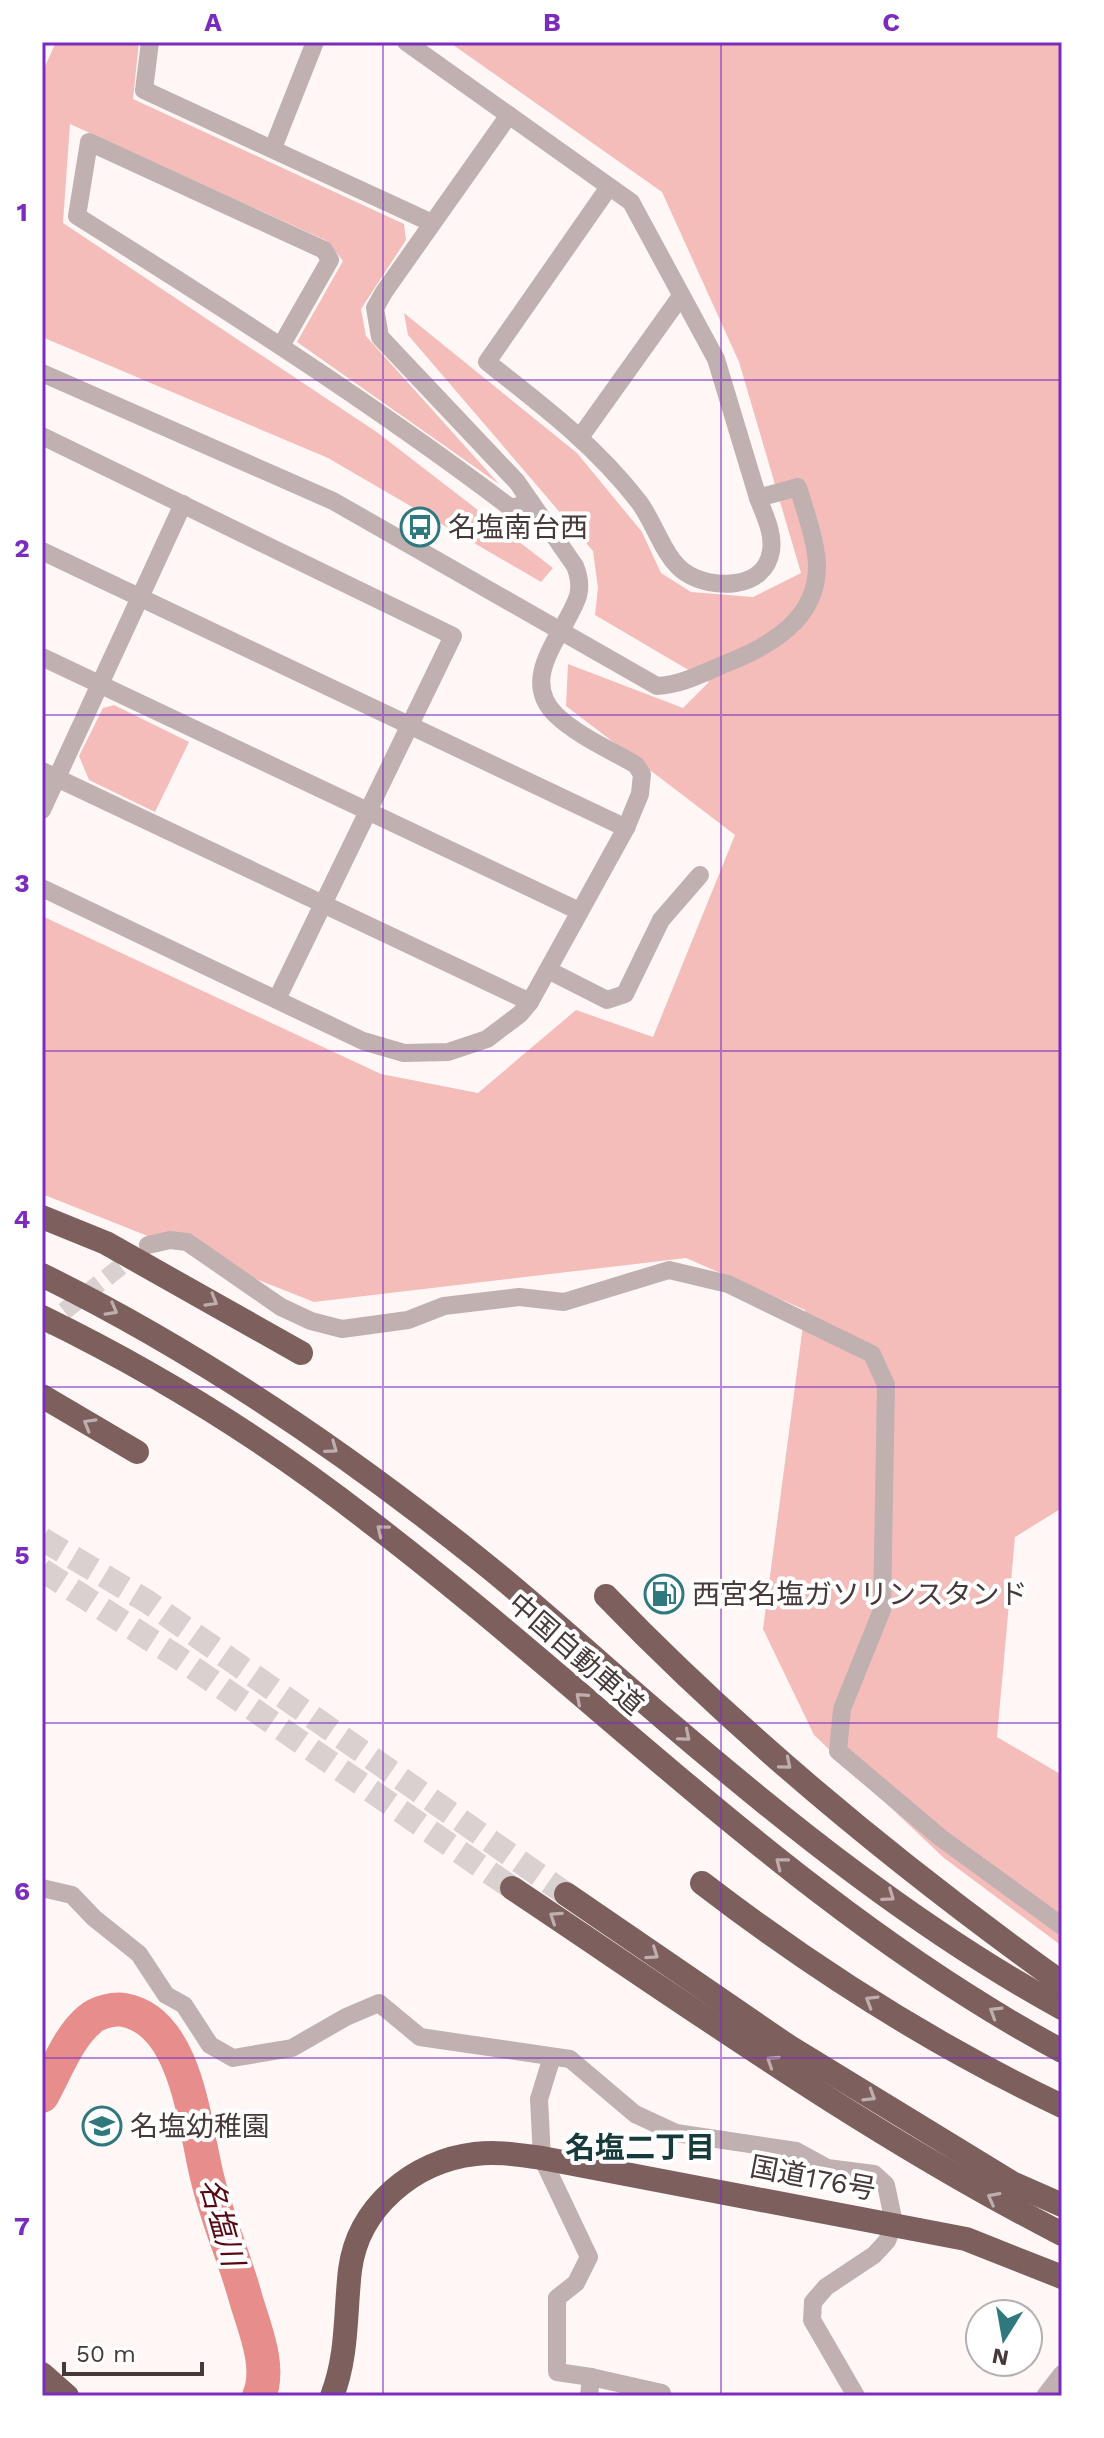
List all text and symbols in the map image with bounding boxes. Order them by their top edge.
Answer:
text: A [204,7,222,37]
text: B [543,7,561,37]
text: C [882,7,900,37]
text: 1 [16,197,28,227]
bus stop icon: 名塩南台西 [399,506,441,548]
place label: 名塩南台西 [448,511,588,544]
text: 2 [14,533,30,563]
text: 3 [14,868,30,898]
text: 4 [14,1204,31,1234]
one-way arrow [203,1291,218,1307]
one-way arrow [103,1300,117,1316]
one-way arrow [84,1418,98,1433]
one-way arrow [323,1438,337,1453]
one-way arrow [376,1526,391,1540]
text: 5 [14,1540,30,1570]
fuel station icon: 西宮名塩ガソリンスタンド [643,1573,685,1615]
place label: 西宮名塩ガソリンスタンド [692,1578,1027,1611]
street label: 中国自動車道 [502,1586,650,1722]
one-way arrow [575,1693,590,1708]
one-way arrow [676,1726,690,1741]
one-way arrow [776,1754,791,1769]
one-way arrow [775,1859,790,1873]
text: 6 [14,1876,30,1906]
one-way arrow [881,1887,895,1902]
one-way arrow [550,1911,564,1926]
one-way arrow [645,1944,659,1959]
one-way arrow [865,1996,880,2011]
one-way arrow [989,2006,1003,2021]
one-way arrow [766,2055,781,2070]
one-way arrow [861,2087,876,2102]
school or university icon: 名塩幼稚園 [81,2105,123,2147]
place label: 名塩幼稚園 [130,2110,270,2143]
district label: 名塩二丁目 [565,2130,715,2165]
street label: 国道176号 [747,2150,879,2206]
water label: 名塩川 [193,2174,252,2273]
one-way arrow [986,2192,1001,2207]
text: 7 [14,2211,30,2241]
north arrow [964,2298,1044,2378]
scale bar [64,2326,202,2376]
text: 50 m [76,2340,136,2368]
text: N [990,2343,1011,2371]

